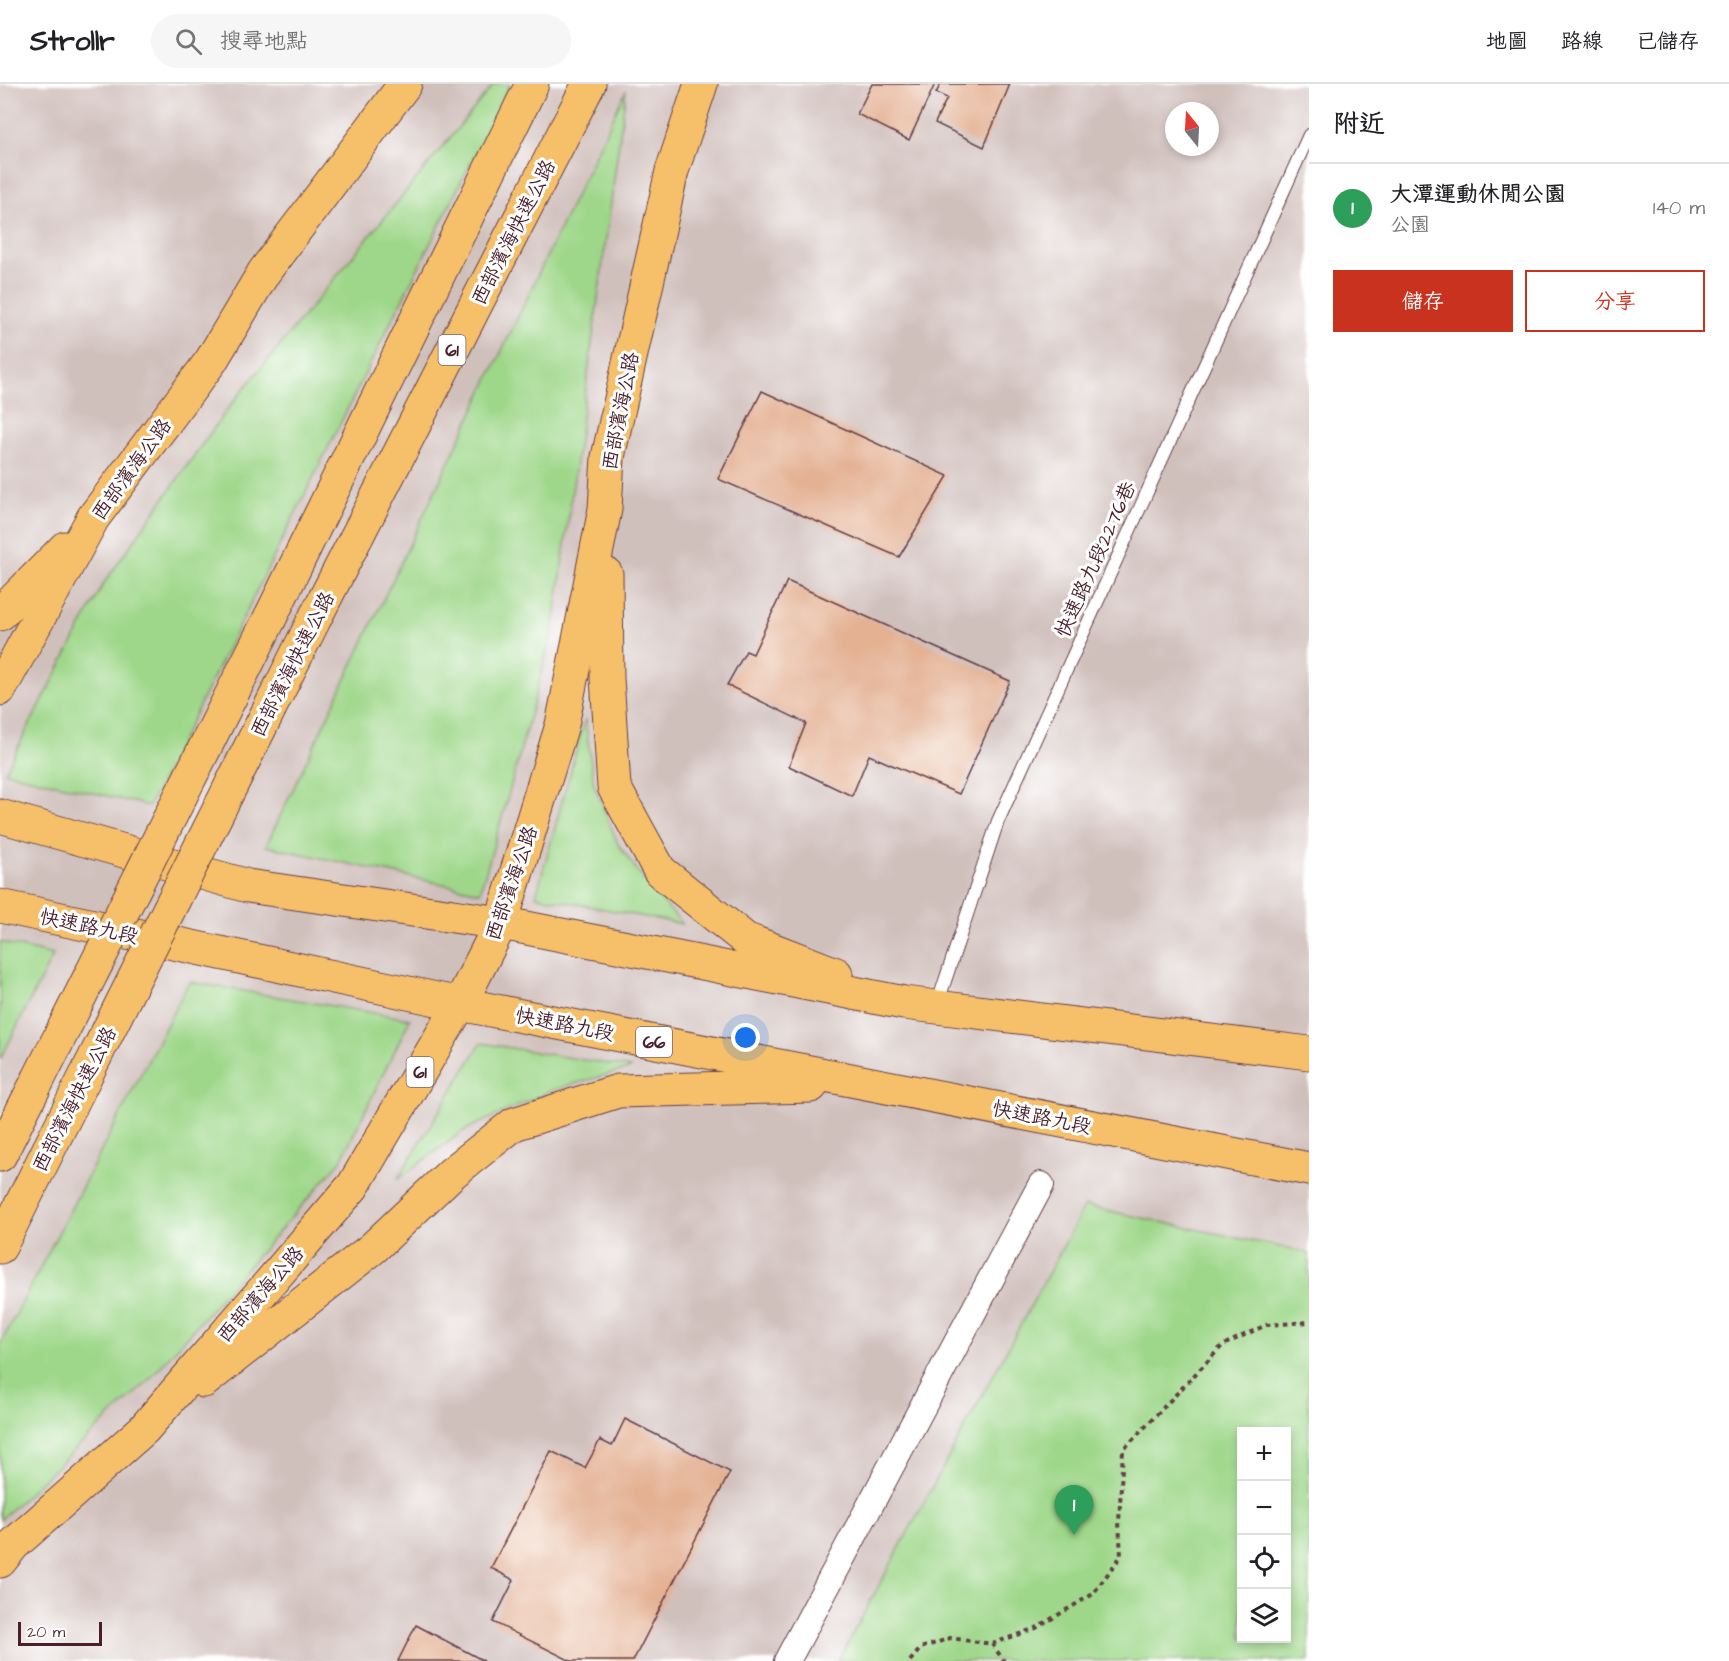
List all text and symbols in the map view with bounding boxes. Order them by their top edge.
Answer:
search box [151,14,571,68]
text: Strollr [30,22,115,61]
icon: search [172,25,205,58]
text: 搜尋地點 [220,26,308,57]
text: 地圖 [1486,27,1528,56]
text: 路線 [1561,27,1603,56]
text: 已儲存 [1636,27,1699,56]
north arrow [1165,102,1219,156]
text: 附近 [1333,106,1385,142]
street label: 西部濱海快速公路 [465,154,563,310]
text: 大潭運動休閒公園 [1390,179,1566,210]
text: 1 [1351,194,1354,222]
text: 140 m [1653,194,1705,222]
text: 公園 [1390,211,1430,239]
button: 儲存 [1333,270,1513,332]
button: 分享 [1525,270,1705,332]
road number: 61 [438,335,466,365]
street label: 西部濱海公路 [596,349,646,473]
street label: 西部濱海公路 [85,412,179,526]
street label: 快速路九段2276巷 [1049,476,1143,642]
street label: 西部濱海快速公路 [244,586,342,742]
street label: 西部濱海公路 [479,821,545,945]
street label: 快速路九段 [37,903,141,951]
street label: 快速路九段 [513,1002,617,1048]
street label: 西部濱海快速公路 [26,1021,124,1177]
your location [731,1023,760,1052]
road number: 66 [636,1027,672,1057]
road number: 61 [406,1057,434,1087]
street label: 快速路九段 [990,1095,1094,1141]
street label: 西部濱海公路 [211,1239,311,1349]
map controls [1237,1427,1291,1643]
button: + [1237,1427,1291,1481]
button: − [1237,1481,1291,1535]
pin: 1 [1054,1486,1094,1535]
button: locate [1237,1535,1291,1589]
button: layers [1237,1589,1291,1643]
scale bar [18,1619,102,1646]
text: 20 m [27,1621,65,1643]

